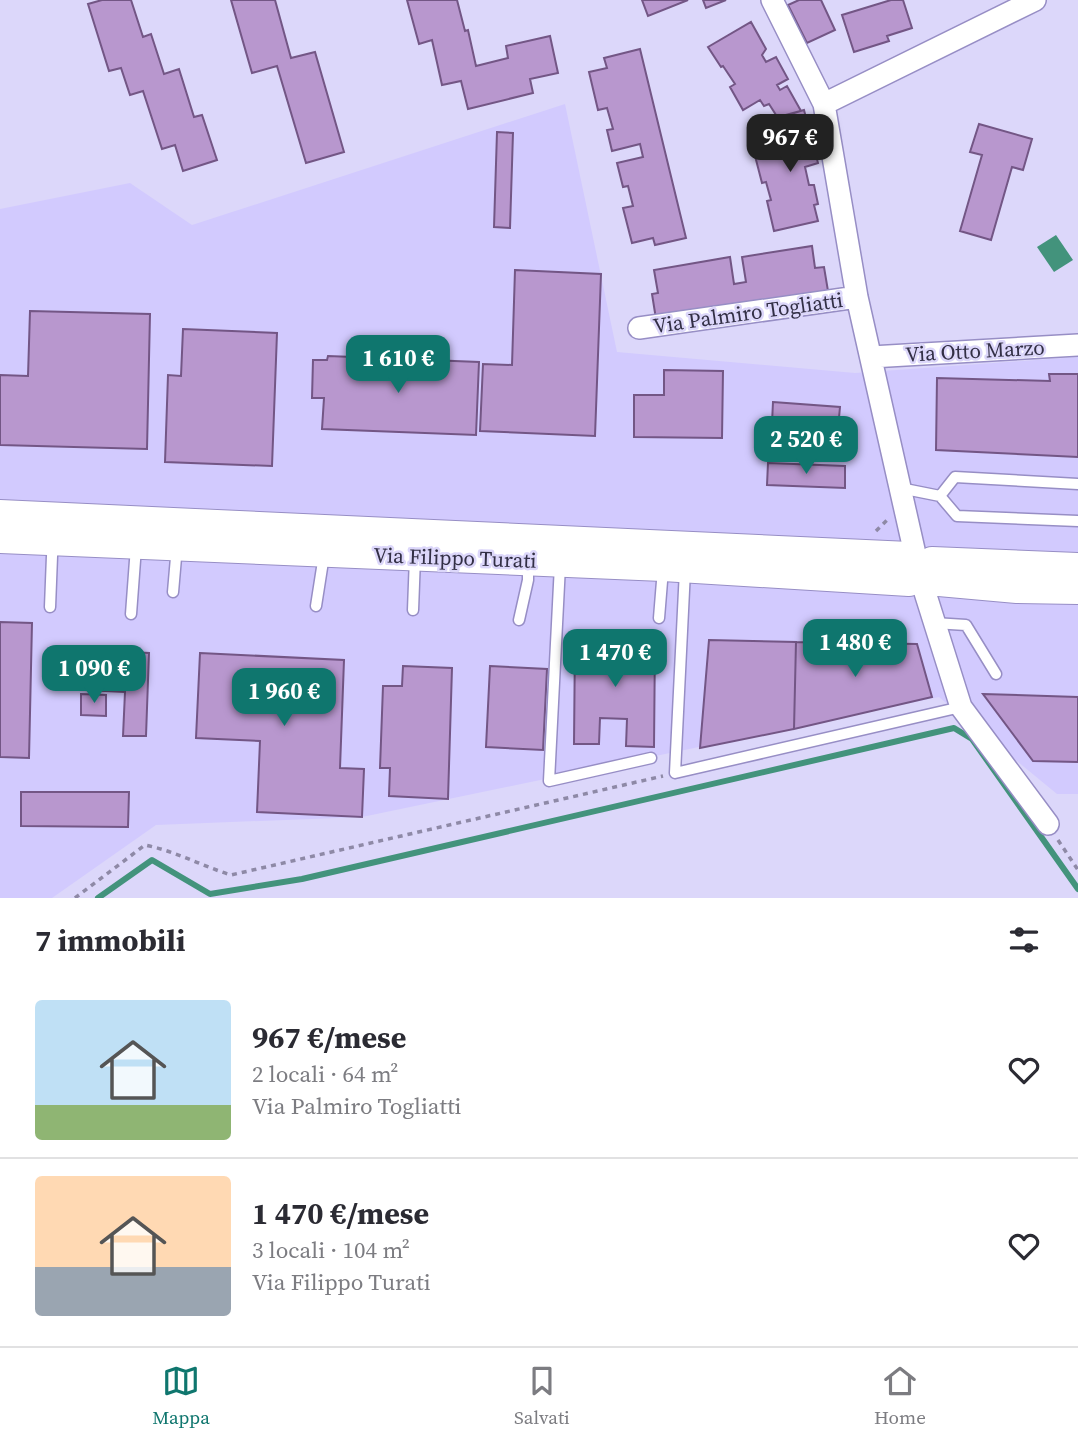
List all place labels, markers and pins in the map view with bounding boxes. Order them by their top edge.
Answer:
pin: 967 € [741,114,839,174]
pin: 1 610 € [333,336,463,395]
pin: 2 520 € [741,416,871,476]
pin: 1 480 € [790,620,920,679]
pin: 1 470 € [550,630,680,689]
pin: 1 090 € [29,646,159,705]
pin: 1 960 € [219,668,349,728]

